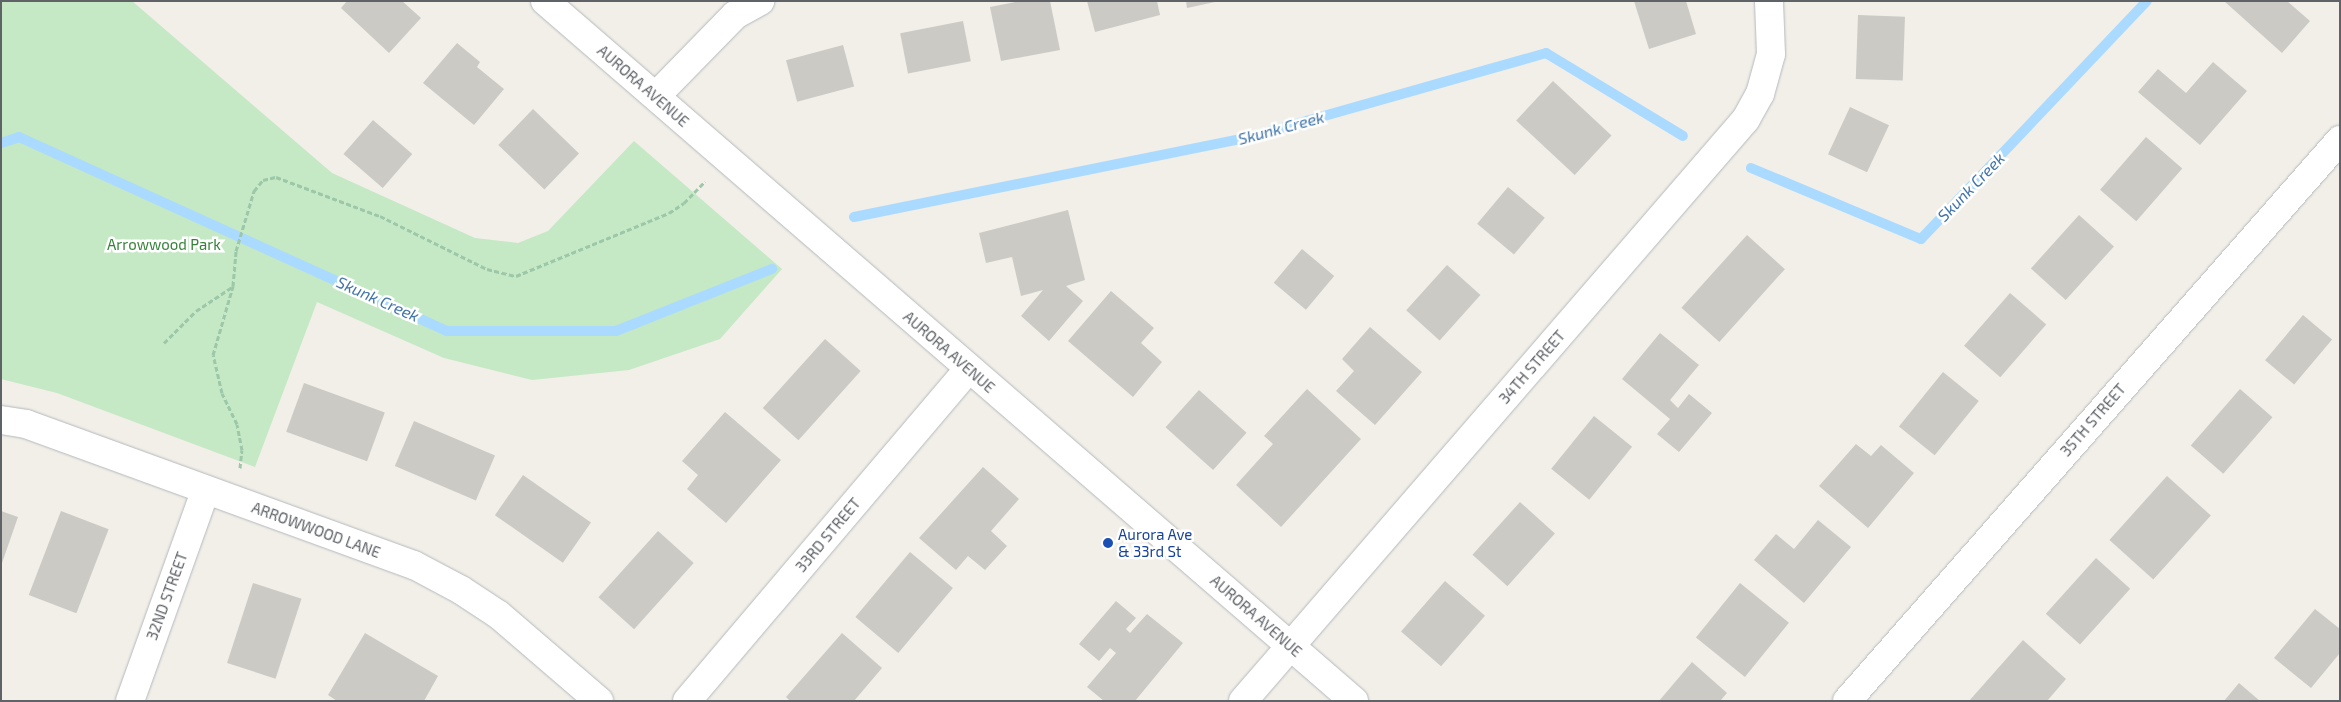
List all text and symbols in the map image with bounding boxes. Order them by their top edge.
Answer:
street label: AURORA AVENUE [593,41,693,131]
water label: Skunk Creek [1236,107,1326,149]
water label: Skunk Creek [1933,149,2009,225]
park label: Arrowwood Park [107,236,221,254]
water label: Skunk Creek [334,272,422,326]
street label: AURORA AVENUE [899,307,999,397]
street label: 34TH STREET [1495,327,1569,407]
street label: 35TH STREET [2057,380,2129,460]
street label: 33RD STREET [792,494,864,576]
street label: ARROWWOOD LANE [249,498,383,562]
place label: Aurora Ave & 33rd St [1118,525,1193,560]
marker: Aurora Ave & 33rd St [1102,537,1114,549]
street label: 32ND STREET [143,549,191,643]
street label: AURORA AVENUE [1206,571,1306,661]

